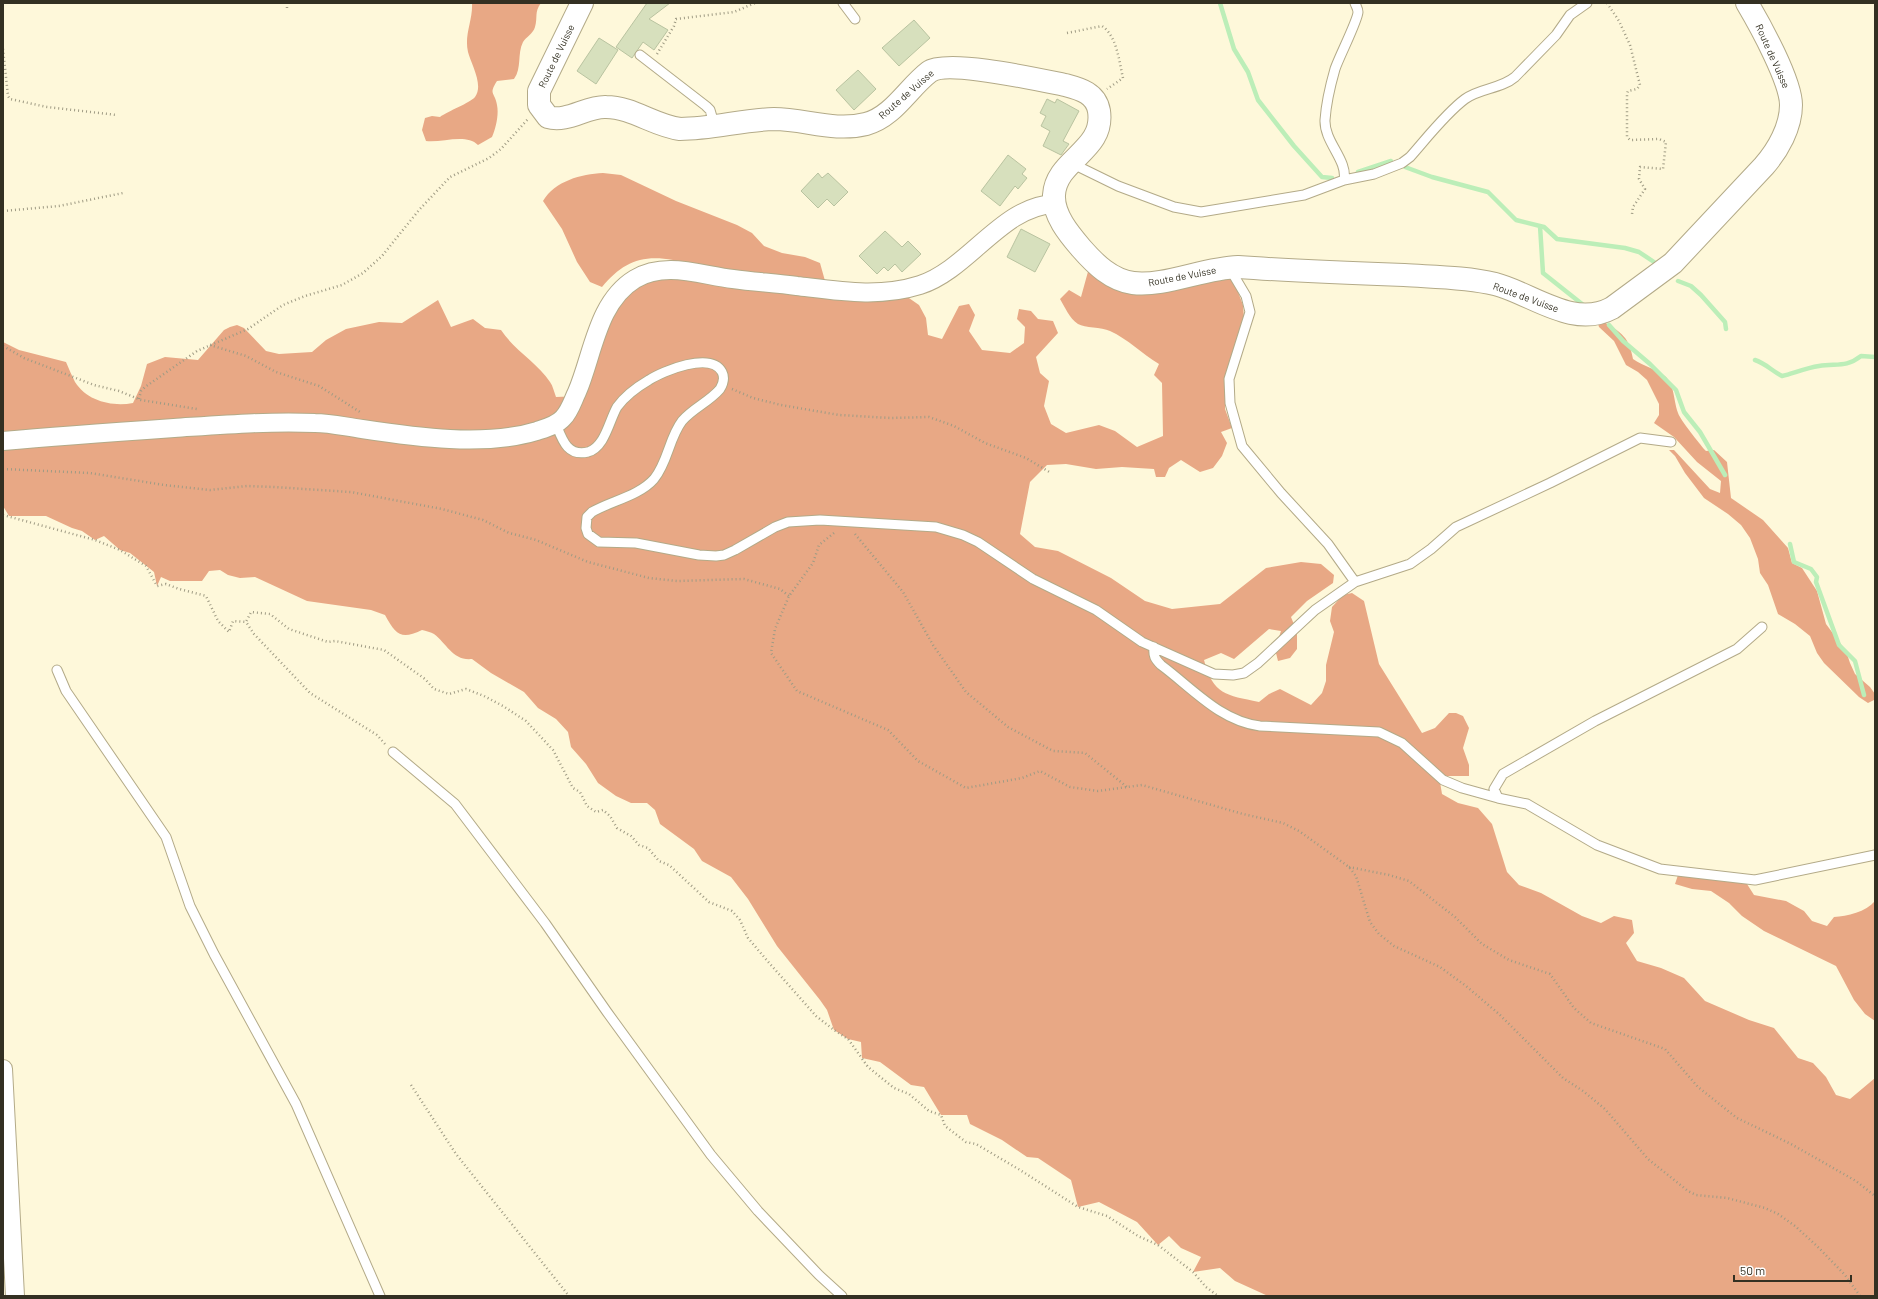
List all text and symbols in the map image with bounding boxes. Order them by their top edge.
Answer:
street label: Route de Vuisse [535,22,577,90]
street label: Route de Vuisse [1753,22,1793,90]
street label: Route de Vuisse [876,67,936,121]
street label: Route de Vuisse [1147,264,1217,288]
street label: Route de Vuisse [1492,280,1560,314]
scale bar [1734,1257,1851,1283]
text: 50 m [1740,1263,1765,1277]

